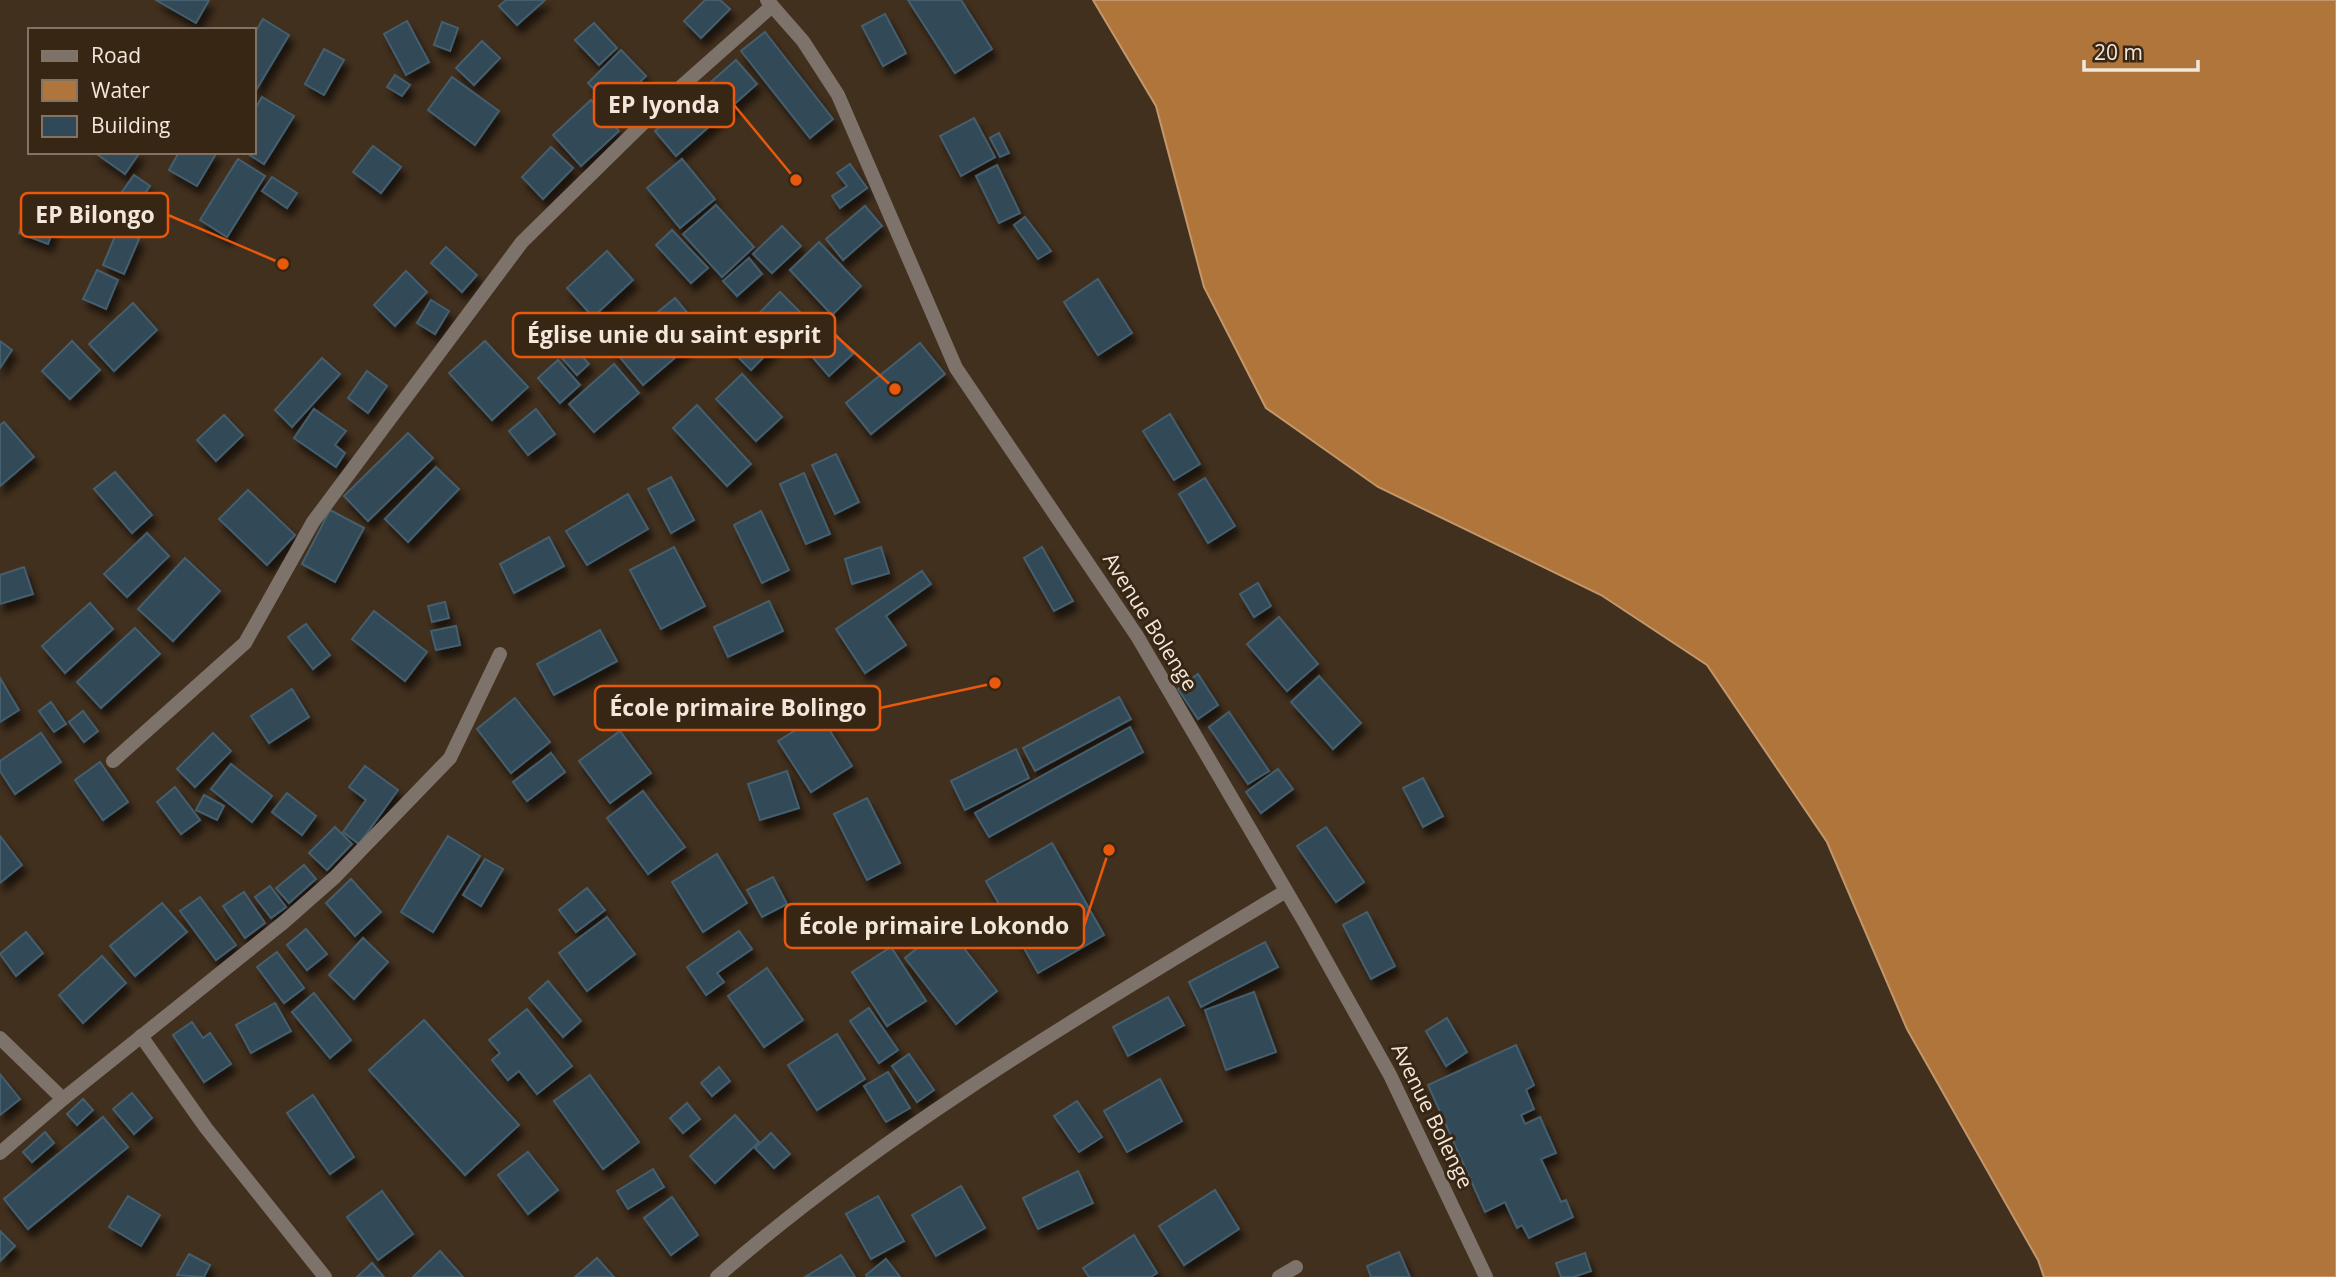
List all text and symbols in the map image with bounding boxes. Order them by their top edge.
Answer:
legend [28,28,256,154]
scale bar [2084,28,2198,72]
text: 20 m [2094,38,2143,66]
text: Road [91,41,141,69]
text: Water [91,76,150,104]
callout: EP Iyonda [594,83,734,127]
text: EP Iyonda [608,88,720,120]
text: Building [91,111,170,139]
callout: EP Bilongo [21,193,168,237]
text: EP Bilongo [35,198,155,230]
callout: Église unie du saint esprit [513,313,835,357]
text: Église unie du saint esprit [527,318,821,350]
street label: Avenue Bolenge [1097,547,1205,696]
callout: École primaire Bolingo [595,686,880,730]
text: École primaire Bolingo [609,691,867,723]
callout: École primaire Lokondo [785,904,1084,948]
text: École primaire Lokondo [799,909,1069,941]
street label: Avenue Bolenge [1386,1038,1480,1193]

